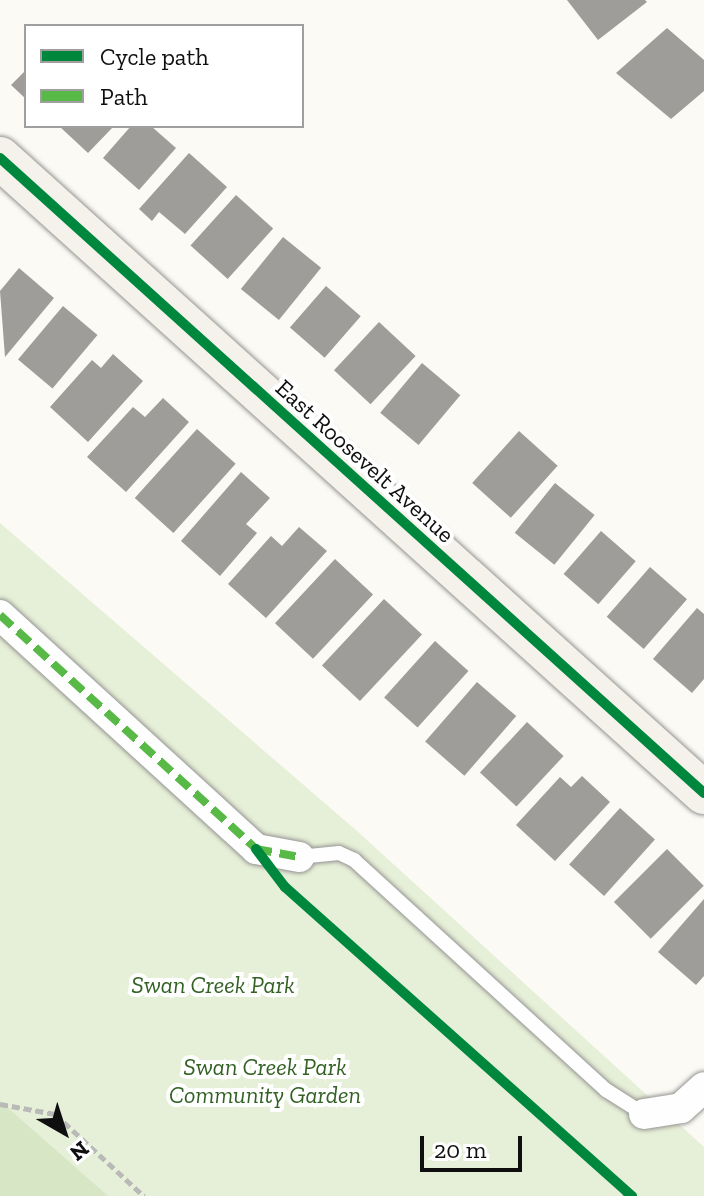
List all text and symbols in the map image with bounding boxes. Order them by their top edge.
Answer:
legend [24,24,304,128]
text: Cycle path [100,42,209,71]
text: Path [100,82,148,111]
street label: East Roosevelt Avenue [270,373,460,549]
park label: Swan Creek Park [131,971,295,999]
park label: Swan Creek Park Community Garden [169,1053,361,1109]
north arrow [24,1092,104,1172]
scale bar [424,1120,526,1170]
text: N [64,1135,94,1167]
text: 20 m [434,1135,486,1164]

